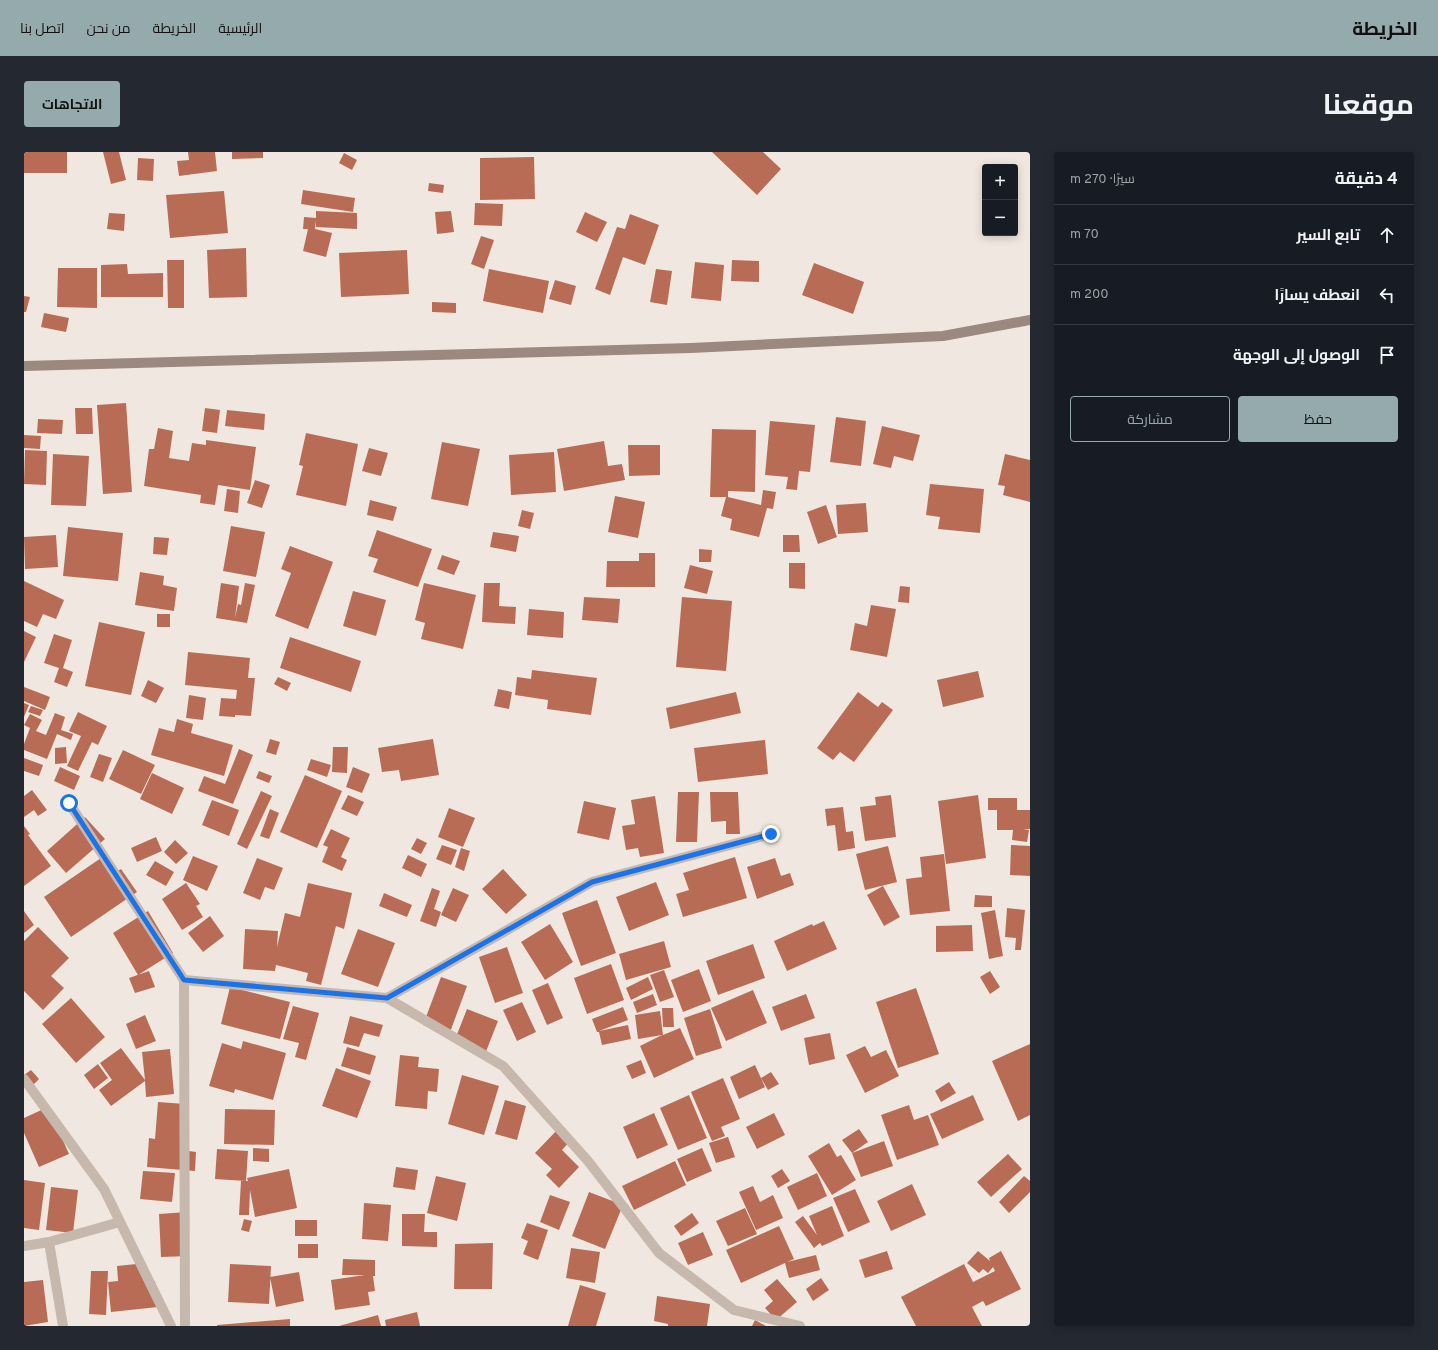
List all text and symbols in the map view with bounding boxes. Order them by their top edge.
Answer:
text: الخريطة [1352,18,1418,42]
text: اتصل بنا [20,21,65,38]
text: من نحن [87,21,131,38]
text: الخريطة [153,21,196,38]
text: الرئيسية [218,21,262,38]
button: الاتجاهات [24,81,120,127]
text: موقعنا [1323,89,1414,125]
map controls [982,164,1018,236]
button: + [982,164,1018,200]
text: 4 دقيقة [1335,169,1398,191]
text: سيرًا · 270 m [1070,172,1135,188]
button: − [982,200,1018,236]
icon: ahead [1376,224,1398,246]
text: 70 m [1070,227,1099,243]
text: تابع السير [1297,227,1360,246]
icon: left [1376,284,1398,306]
text: 200 m [1070,287,1109,303]
text: انعطف يسارًا [1274,287,1360,306]
icon: arrive [1376,344,1398,366]
text: الوصول إلى الوجهة [1233,347,1360,366]
button: مشاركة [1070,396,1230,442]
button: حفظ [1238,396,1398,442]
route start [60,794,78,812]
route end [762,825,780,843]

